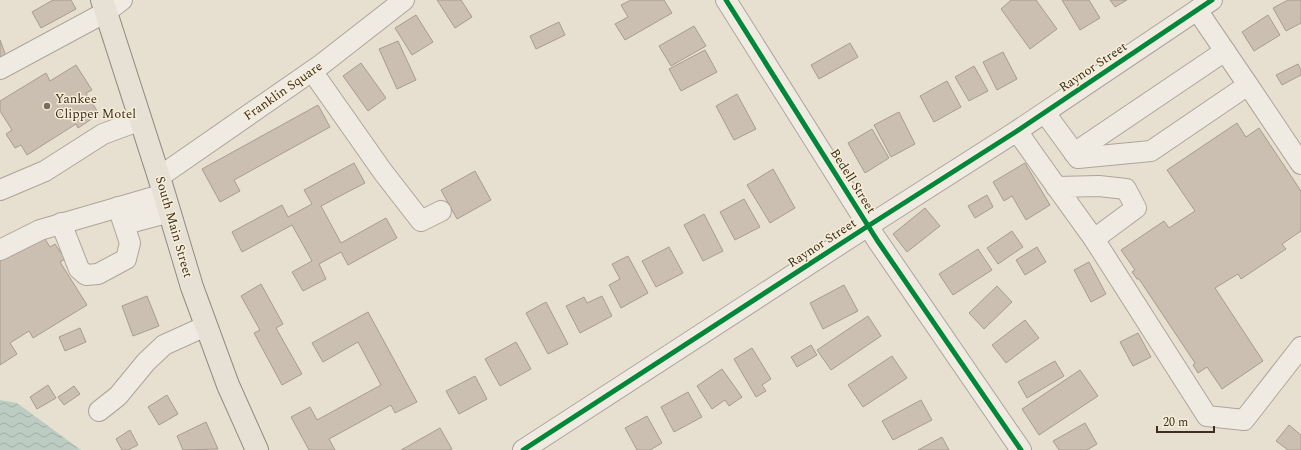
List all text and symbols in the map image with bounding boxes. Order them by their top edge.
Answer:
street label: Raynor Street [1055,37,1131,97]
street label: Franklin Square [240,56,326,126]
place label: Yankee Clipper Motel [55,89,136,124]
marker: Yankee Clipper Motel [42,101,52,111]
street label: Bedell Street [825,145,881,218]
street label: South Main Street [150,174,198,280]
street label: Raynor Street [784,213,861,273]
scale bar [1157,408,1214,434]
text: 20 m [1163,413,1188,432]

